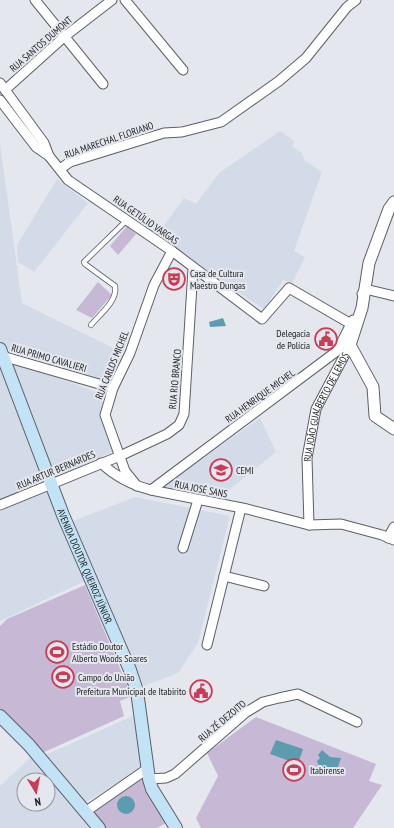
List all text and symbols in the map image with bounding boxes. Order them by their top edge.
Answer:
street label: RUA SANTOS DUMONT [7,13,76,75]
street label: RUA MARECHAL FLORIANO [63,119,156,161]
street label: RUA GETÚLIO VARGAS [111,193,181,247]
theatre icon: Casa de Cultura Maestro Dungas [161,266,187,292]
place label: Casa de Cultura Maestro Dungas [190,267,246,292]
public building icon: Delegacia de Polícia [313,326,339,352]
place label: Delegacia de Polícia [276,327,310,352]
street label: RUA CARLOS MICHEL [92,328,132,401]
street label: RUA PRIMO CAVALIERI [10,341,88,375]
street label: RUA RIO BRANCO [166,348,184,410]
street label: RUA JOÃO GUALBERTO DE LEMOS [300,350,352,462]
street label: RUA HENRIQUE MICHEL [223,366,298,426]
street label: RUA ARTUR BERNARDES [15,448,97,492]
school or university icon: CEMI [208,457,234,483]
place label: CEMI [236,464,254,477]
street label: RUA JOSÉ SANS [173,477,229,501]
street label: AVENIDA DOUTOR QUEIROZ JÚNIOR [55,506,116,626]
sports icon: Estádio Doutor Alberto Woods Soares [44,639,70,665]
place label: Estádio Doutor Alberto Woods Soares [72,640,148,665]
sports icon: Campo do União [50,664,76,690]
place label: Campo do União [78,671,135,684]
public building icon: Prefeitura Municipal de Itabirito [188,678,214,704]
place label: Prefeitura Municipal de Itabirito [76,685,186,698]
street label: RUA ZÉ DEZOITO [195,697,249,745]
sports icon: Itabirense [281,757,307,783]
place label: Itabirense [310,764,344,777]
north arrow [16,772,56,812]
text: N [34,794,42,809]

